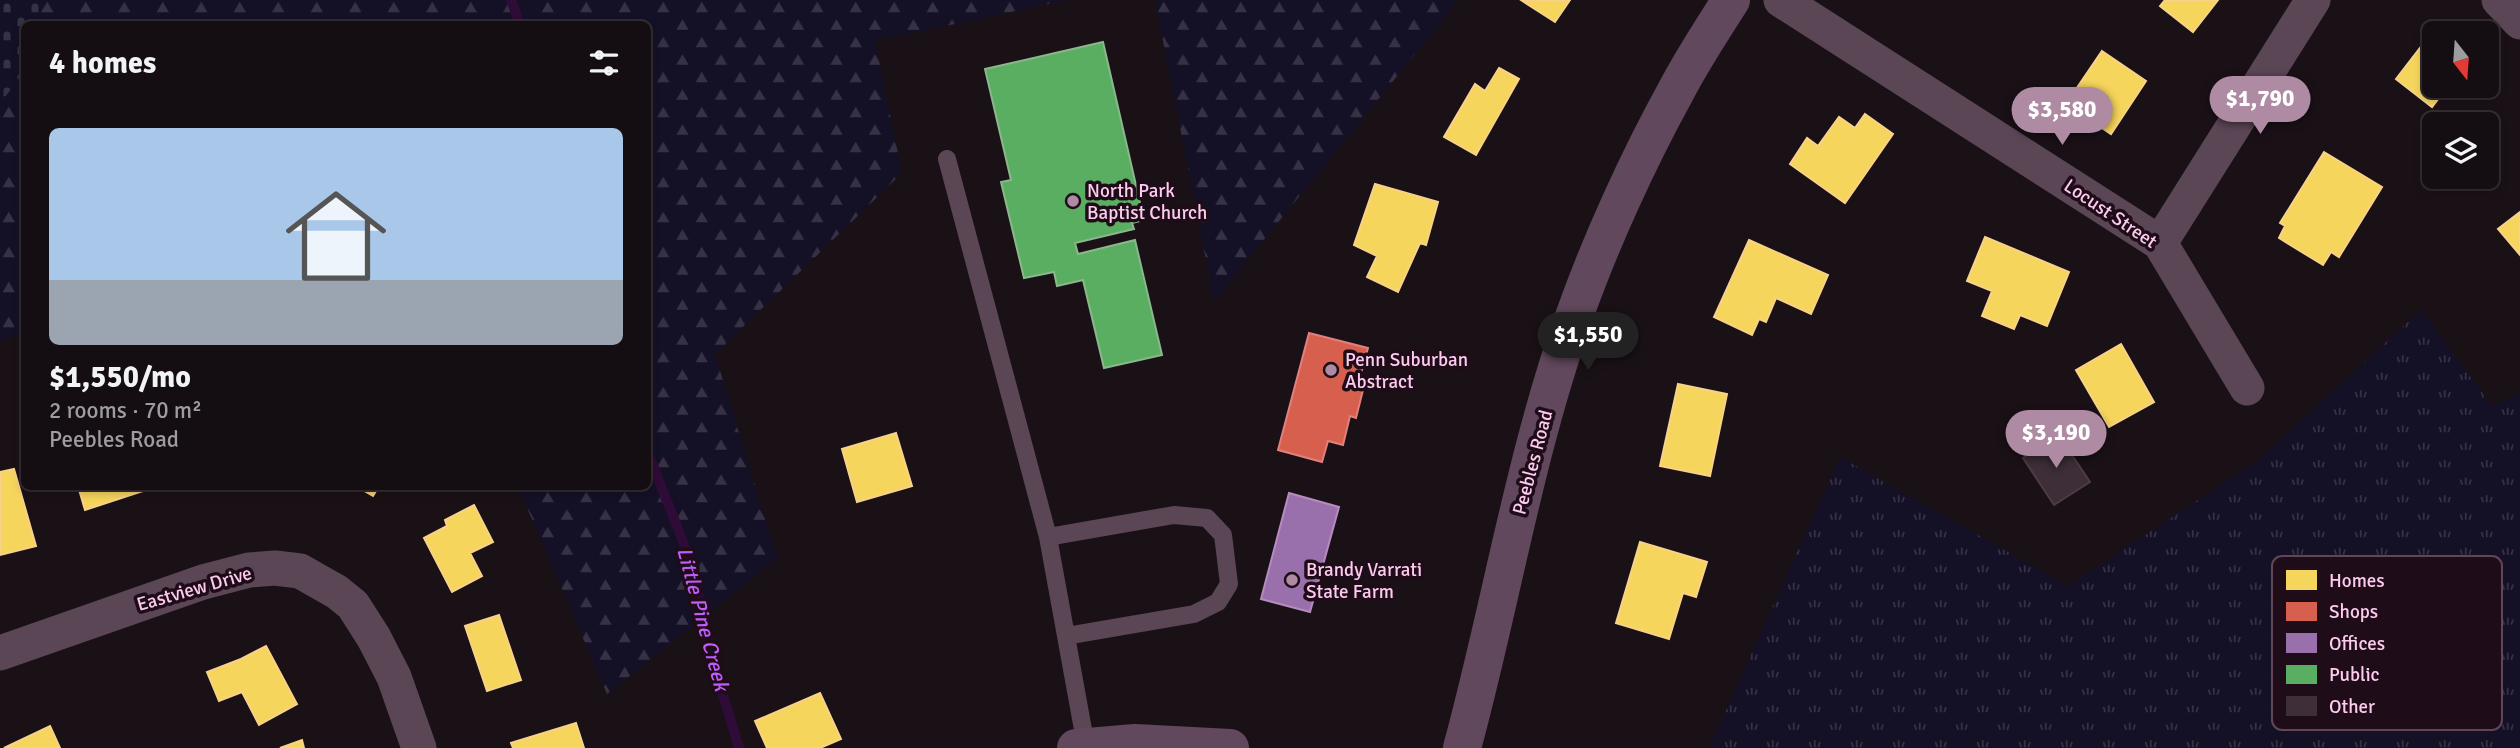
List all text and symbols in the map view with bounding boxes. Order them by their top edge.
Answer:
north arrow [2422,21,2499,98]
map controls [2422,21,2499,189]
icon: filters [585,44,623,82]
text: 4 homes [49,45,156,82]
pin: $1,790 [2203,76,2317,136]
text: $1,790 [2226,84,2294,113]
pin: $3,580 [2005,88,2119,147]
text: $3,580 [2028,95,2096,124]
button: layers [2422,112,2499,189]
icon: home [273,173,399,299]
street label: Locust Street [2059,174,2162,254]
place label: North Park Baptist Church [1087,179,1207,225]
marker: North Park Baptist Church [1065,193,1081,209]
pin: $1,550 [1531,312,1645,372]
text: $1,550 [1554,320,1622,349]
place label: Penn Suburban Abstract [1345,348,1468,394]
text: $1,550/mo [49,359,191,396]
marker: Penn Suburban Abstract [1323,362,1339,378]
text: 2 rooms · 70 m² [49,396,202,425]
street label: Peebles Road [1507,407,1558,517]
pin: $3,190 [1999,410,2113,470]
text: $3,190 [2022,418,2090,447]
text: Peebles Road [49,425,179,454]
water label: Little Pine Creek [671,544,735,696]
legend [2272,556,2502,730]
place label: Brandy Varrati State Farm [1306,558,1422,604]
street label: Eastview Drive [134,561,255,617]
text: Homes [2329,569,2385,593]
marker: Brandy Varrati State Farm [1284,572,1300,588]
text: Shops [2329,600,2378,624]
text: Offices [2329,632,2385,656]
text: Public [2329,663,2380,687]
text: Other [2329,695,2375,719]

